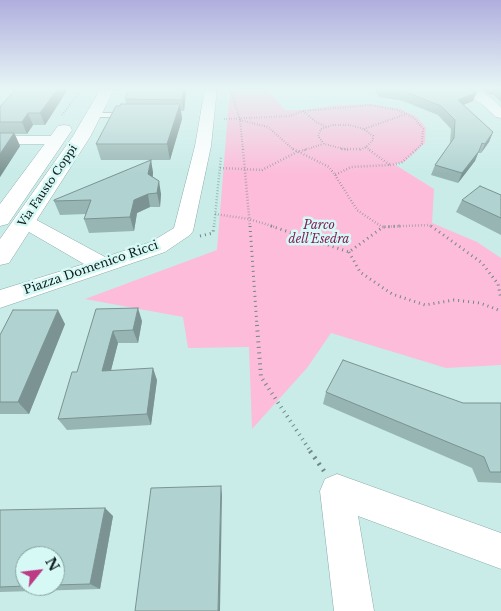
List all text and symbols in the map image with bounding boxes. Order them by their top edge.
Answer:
street label: Via Fausto Coppi [16,142,80,230]
park label: Parco dell'Esedra [289,219,349,247]
street label: Piazza Domenico Ricci [22,238,160,298]
north arrow [15,546,65,596]
text: N [41,554,63,574]

